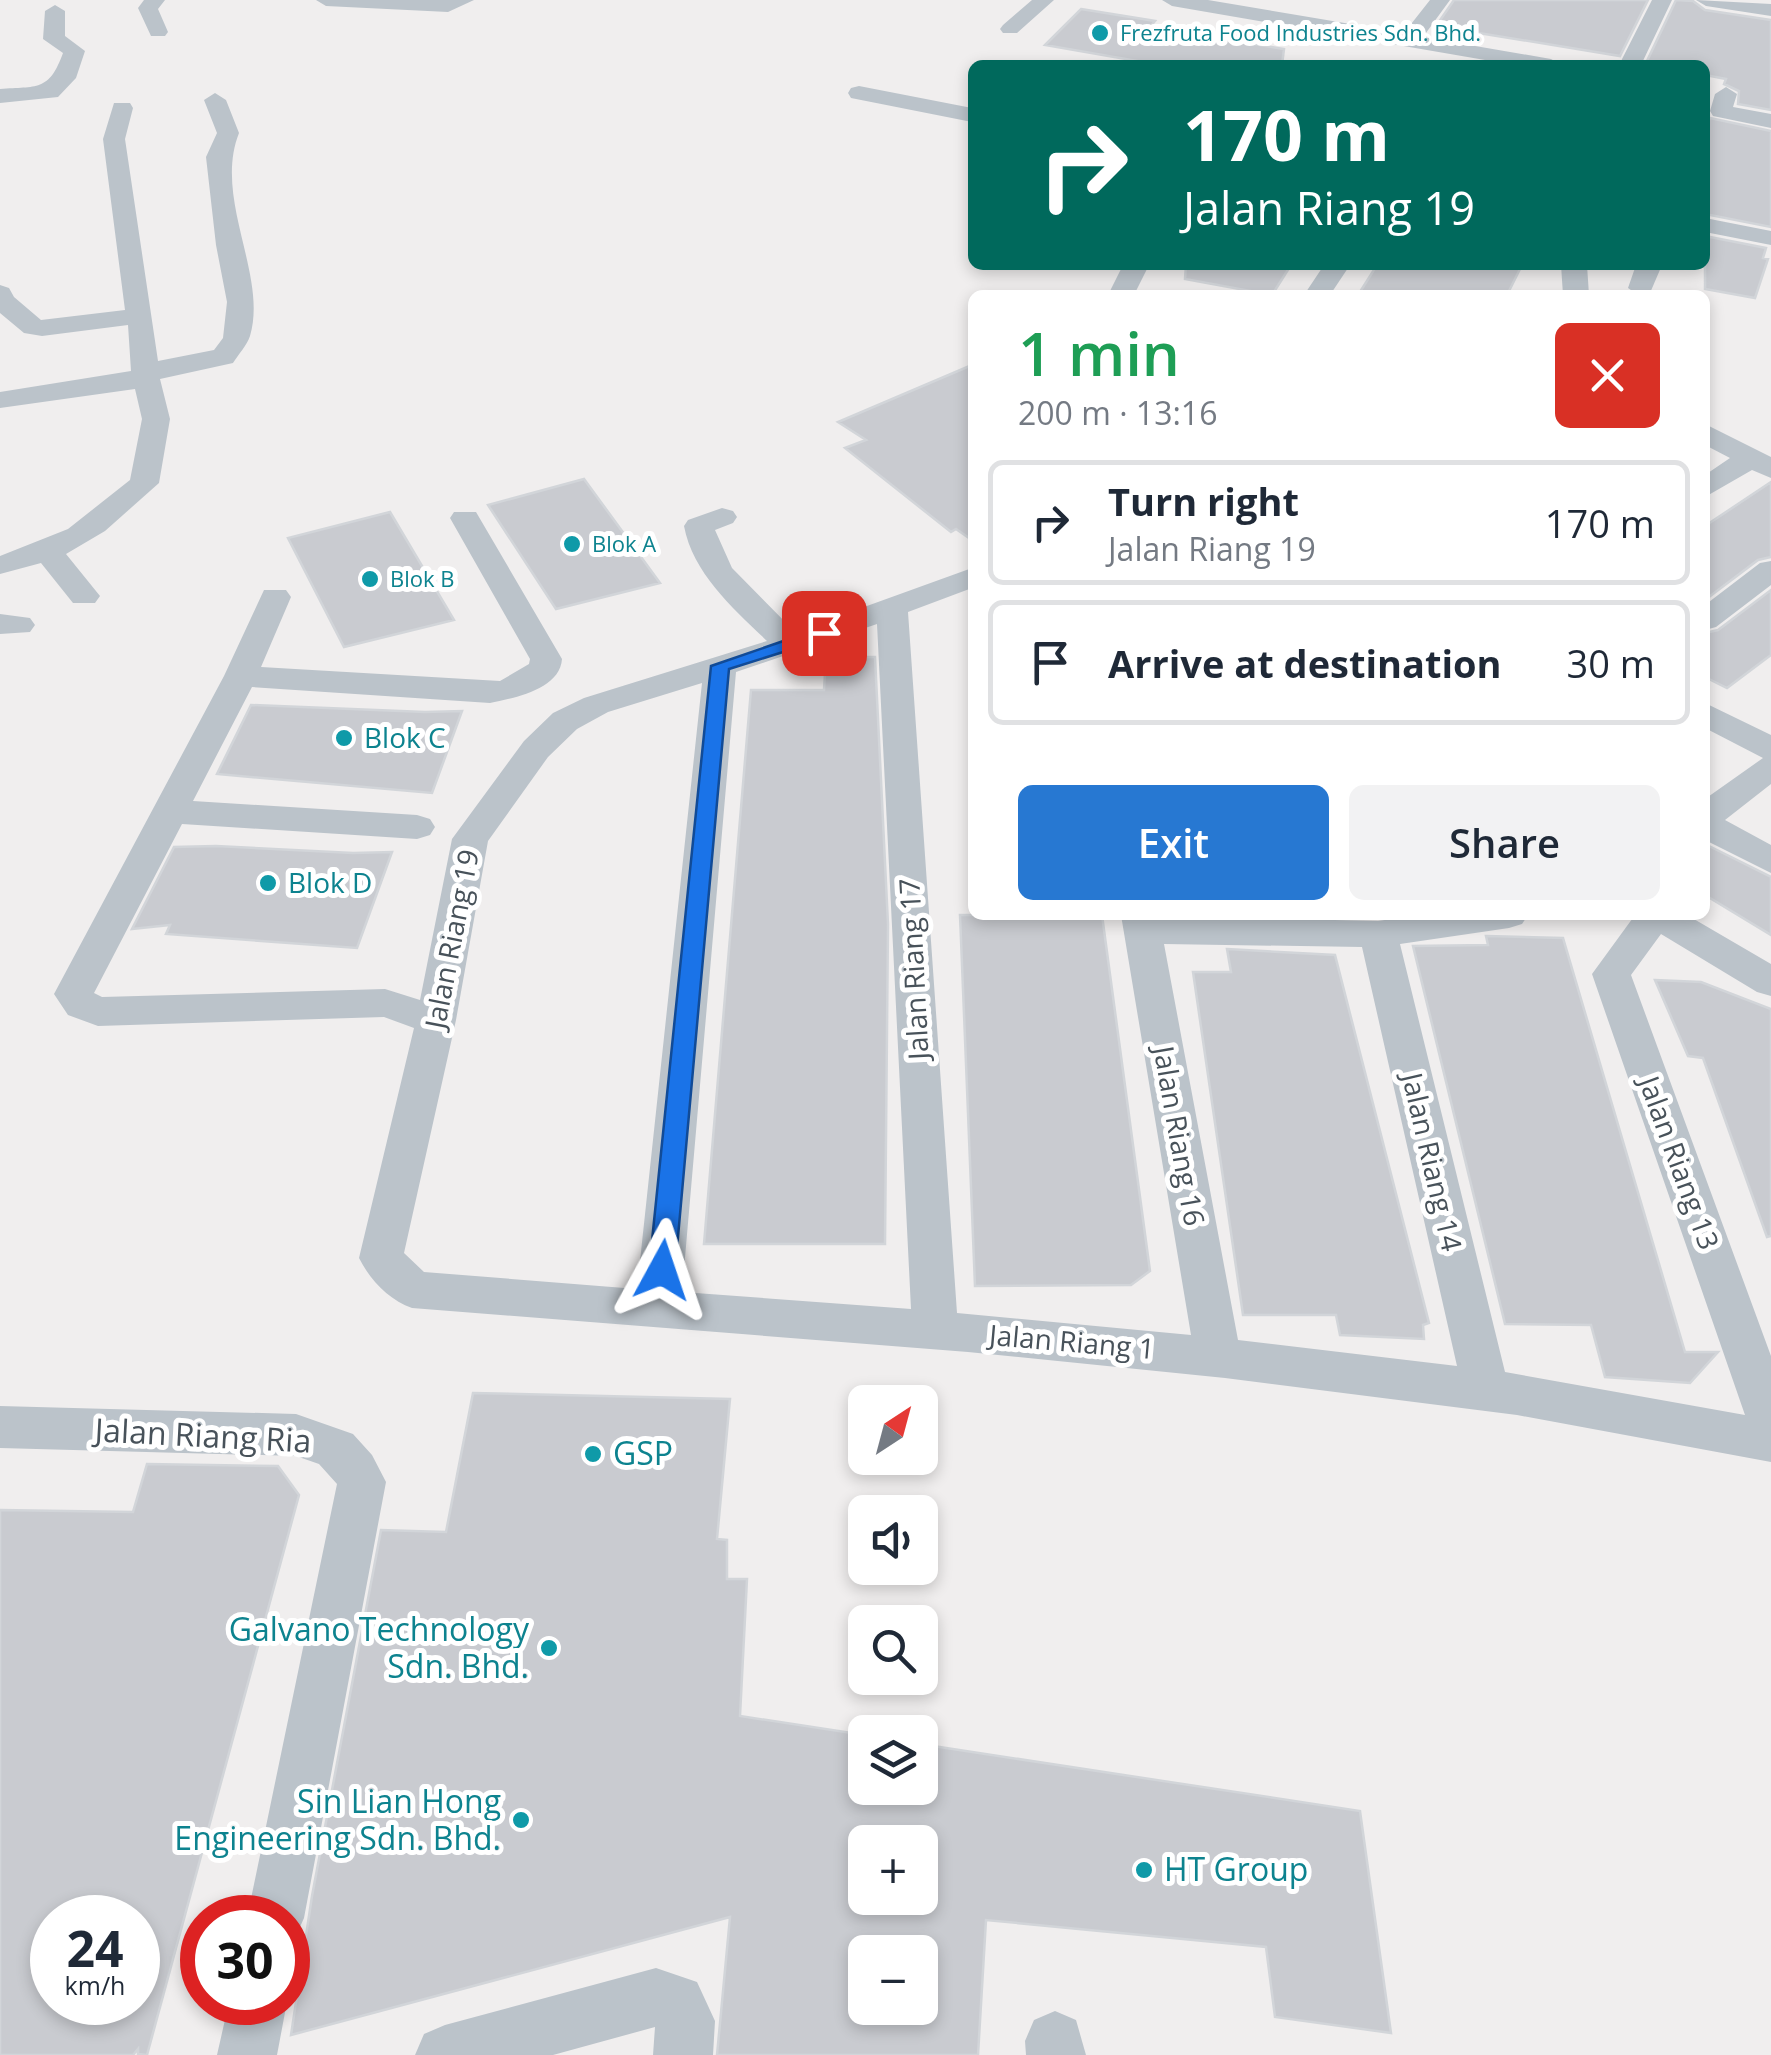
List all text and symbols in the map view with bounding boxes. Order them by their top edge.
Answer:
place label: Frezfruta Food Industries Sdn. Bhd. [1120,17,1481,47]
marker: Frezfruta Food Industries Sdn. Bhd. [1089,22,1111,44]
text: 170 m [1183,86,1390,182]
icon: right [1018,100,1148,230]
text: Jalan Riang 19 [1183,177,1475,238]
text: 1 min [1018,312,1180,394]
button: close [1555,323,1660,428]
text: 200 m · 13:16 [1018,391,1217,434]
text: Turn right [1108,475,1299,527]
icon: right [1023,495,1078,550]
text: 170 m [1545,497,1655,549]
text: Jalan Riang 19 [1108,527,1316,570]
place label: Blok A [592,528,656,558]
marker: Blok A [561,533,583,555]
place label: Blok B [390,563,455,593]
marker: Blok B [359,568,381,590]
pin [782,591,867,676]
icon: arrive [797,606,852,661]
icon: arrive [1023,635,1078,690]
text: Arrive at destination [1108,637,1502,689]
text: 30 m [1566,637,1655,689]
place label: Blok C [364,718,446,756]
marker: Blok C [333,727,355,749]
button: Exit [1018,785,1329,900]
button: Share [1349,785,1660,900]
street label: Jalan Riang 19 [414,846,487,1035]
place label: Blok D [288,863,372,901]
marker: Blok D [257,872,279,894]
street label: Jalan Riang 17 [889,877,937,1064]
street label: Jalan Riang 16 [1145,1040,1214,1229]
street label: Jalan Riang 14 [1393,1066,1472,1255]
street label: Jalan Riang 13 [1630,1068,1729,1255]
position arrow [610,1218,714,1322]
street label: Jalan Riang 1 [985,1315,1156,1367]
north arrow [848,1385,938,1475]
map controls [848,1385,938,2025]
street label: Jalan Riang Ria [91,1407,312,1462]
place label: GSP [613,1431,673,1474]
marker: GSP [582,1443,604,1465]
button: sound [848,1495,938,1585]
button: search [848,1605,938,1695]
place label: Galvano Technology Sdn. Bhd. [229,1607,530,1687]
marker: Galvano Technology Sdn. Bhd. [538,1637,560,1659]
button: layers [848,1715,938,1805]
place label: Sin Lian Hong Engineering Sdn. Bhd. [174,1779,501,1859]
marker: Sin Lian Hong Engineering Sdn. Bhd. [510,1809,532,1831]
button: + [848,1825,938,1915]
place label: HT Group [1164,1847,1308,1890]
marker: HT Group [1133,1859,1155,1881]
speed limit sign: 30 [180,1895,310,2025]
text: 24 [66,1914,124,1982]
button: − [848,1935,938,2025]
text: km/h [65,1968,125,2002]

